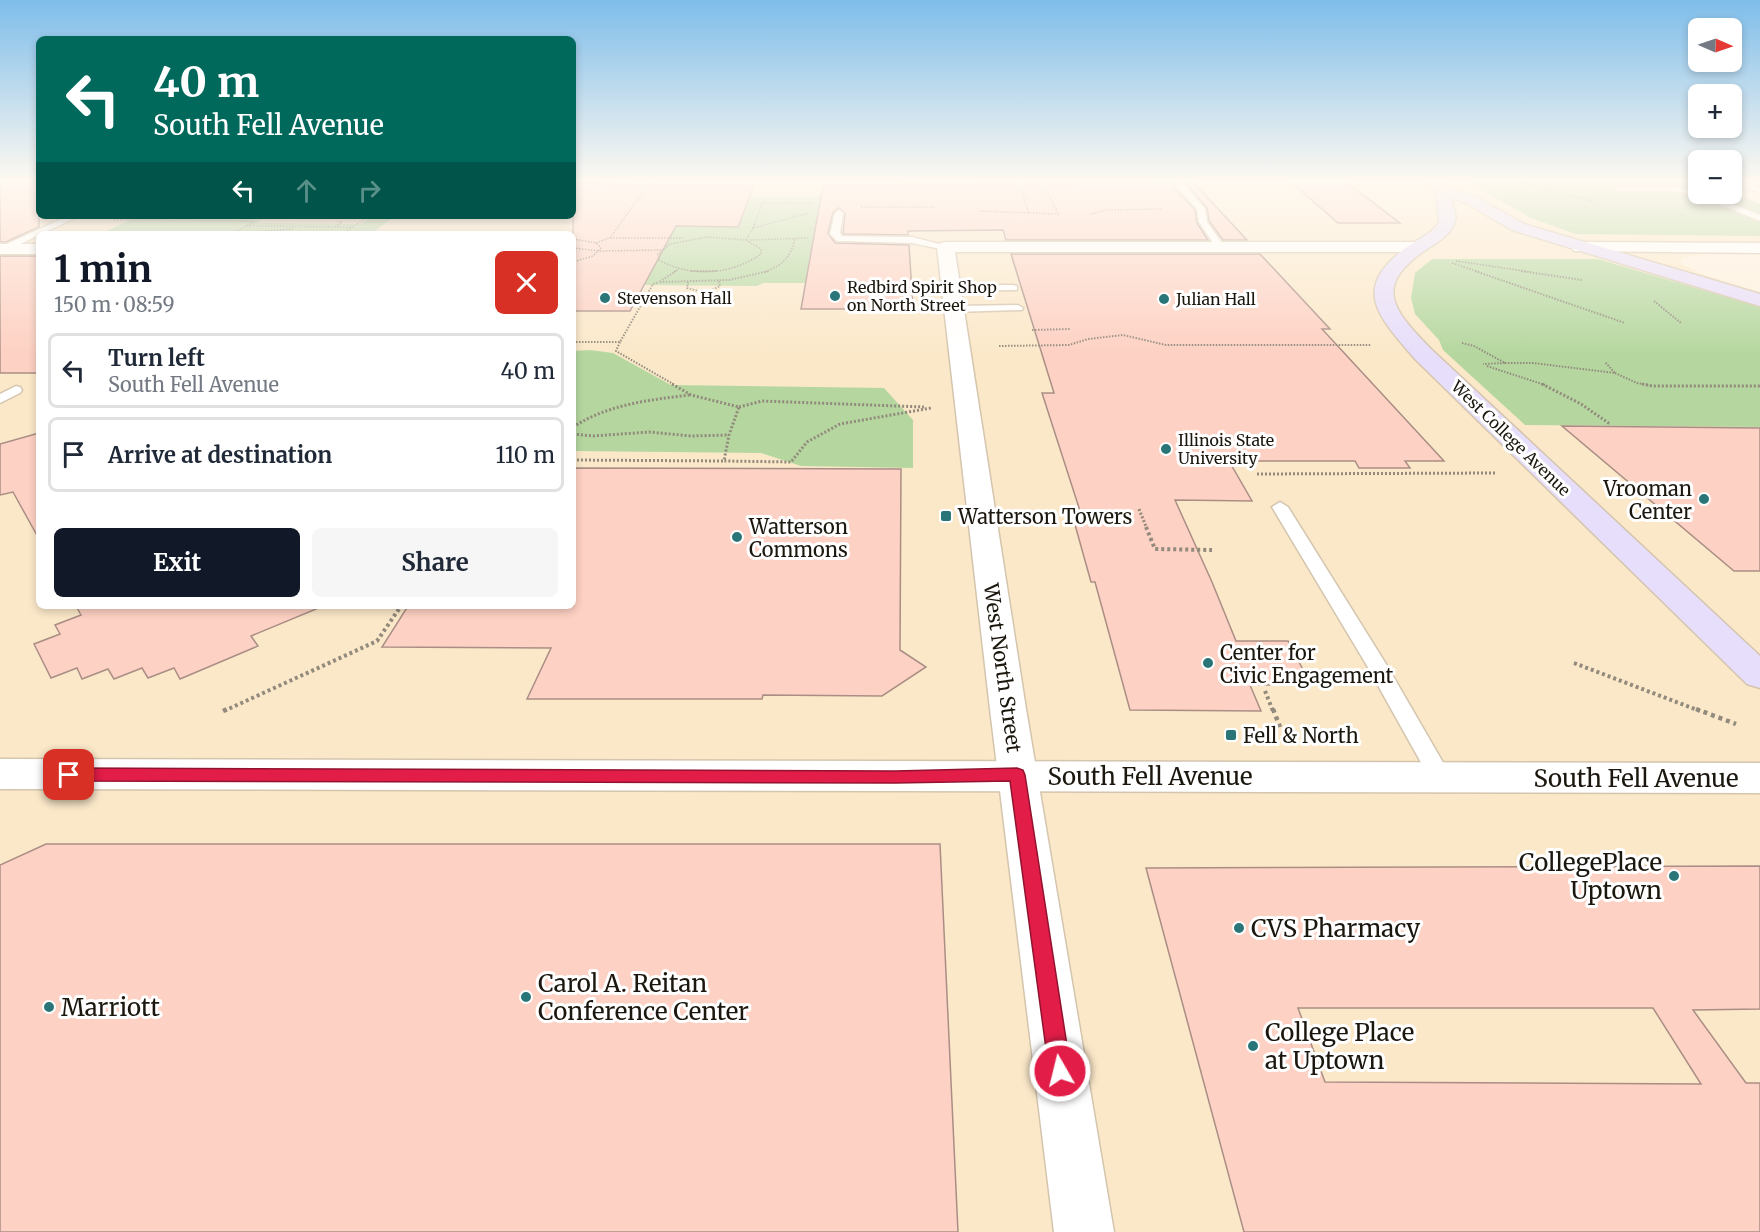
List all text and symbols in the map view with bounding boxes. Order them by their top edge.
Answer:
north arrow [1688,18,1742,72]
map controls [1688,18,1742,204]
text: 40 m [153,56,259,108]
icon: left [54,60,132,138]
button: + [1688,84,1742,138]
text: South Fell Avenue [153,108,384,142]
button: − [1688,150,1742,204]
icon: left [227,174,260,207]
icon: ahead [290,174,323,207]
icon: right [353,174,386,207]
text: 1 min [54,247,152,292]
button: close [495,251,558,314]
place label: Redbird Spirit Shop on North Street [847,277,997,315]
place label: Stevenson Hall [617,288,732,308]
marker: Redbird Spirit Shop on North Street [828,289,842,303]
place label: Julian Hall [1175,289,1256,309]
marker: Stevenson Hall [598,291,612,305]
text: 150 m · 08:59 [54,292,175,317]
marker: Julian Hall [1157,292,1171,306]
text: Turn left [108,344,205,372]
icon: left [57,354,90,387]
text: 40 m [500,357,555,385]
text: South Fell Avenue [108,372,279,397]
street label: West College Avenue [1447,376,1574,500]
place label: Illinois State University [1178,430,1274,468]
icon: arrive [57,438,90,471]
text: Arrive at destination [108,441,332,469]
text: 110 m [496,441,555,469]
marker: Illinois State University [1159,442,1173,456]
place label: Vrooman Center [1602,476,1692,524]
marker: Vrooman Center [1697,492,1711,506]
place label: Watterson Towers [957,504,1132,529]
marker: Watterson Towers [939,509,953,523]
place label: Watterson Commons [748,514,848,562]
button: Exit [54,528,300,597]
button: Share [312,528,558,597]
marker: Watterson Commons [730,530,744,544]
street label: West North Street [979,581,1027,754]
place label: Center for Civic Engagement [1220,640,1394,688]
marker: Center for Civic Engagement [1201,656,1215,670]
place label: Fell & North [1243,723,1359,748]
marker: Fell & North [1224,728,1238,742]
pin [43,749,94,800]
icon: arrive [52,758,85,791]
street label: South Fell Avenue [1047,761,1253,792]
street label: South Fell Avenue [1533,763,1739,794]
place label: CollegePlace Uptown [1519,847,1662,906]
marker: CollegePlace Uptown [1667,869,1681,883]
place label: CVS Pharmacy [1251,913,1420,944]
marker: CVS Pharmacy [1232,921,1246,935]
place label: Carol A. Reitan Conference Center [538,968,749,1027]
marker: Carol A. Reitan Conference Center [519,990,533,1004]
place label: Marriott [61,992,161,1023]
marker: Marriott [42,1000,56,1014]
place label: College Place at Uptown [1265,1017,1414,1076]
position arrow [1028,1039,1092,1103]
marker: College Place at Uptown [1246,1039,1260,1053]

